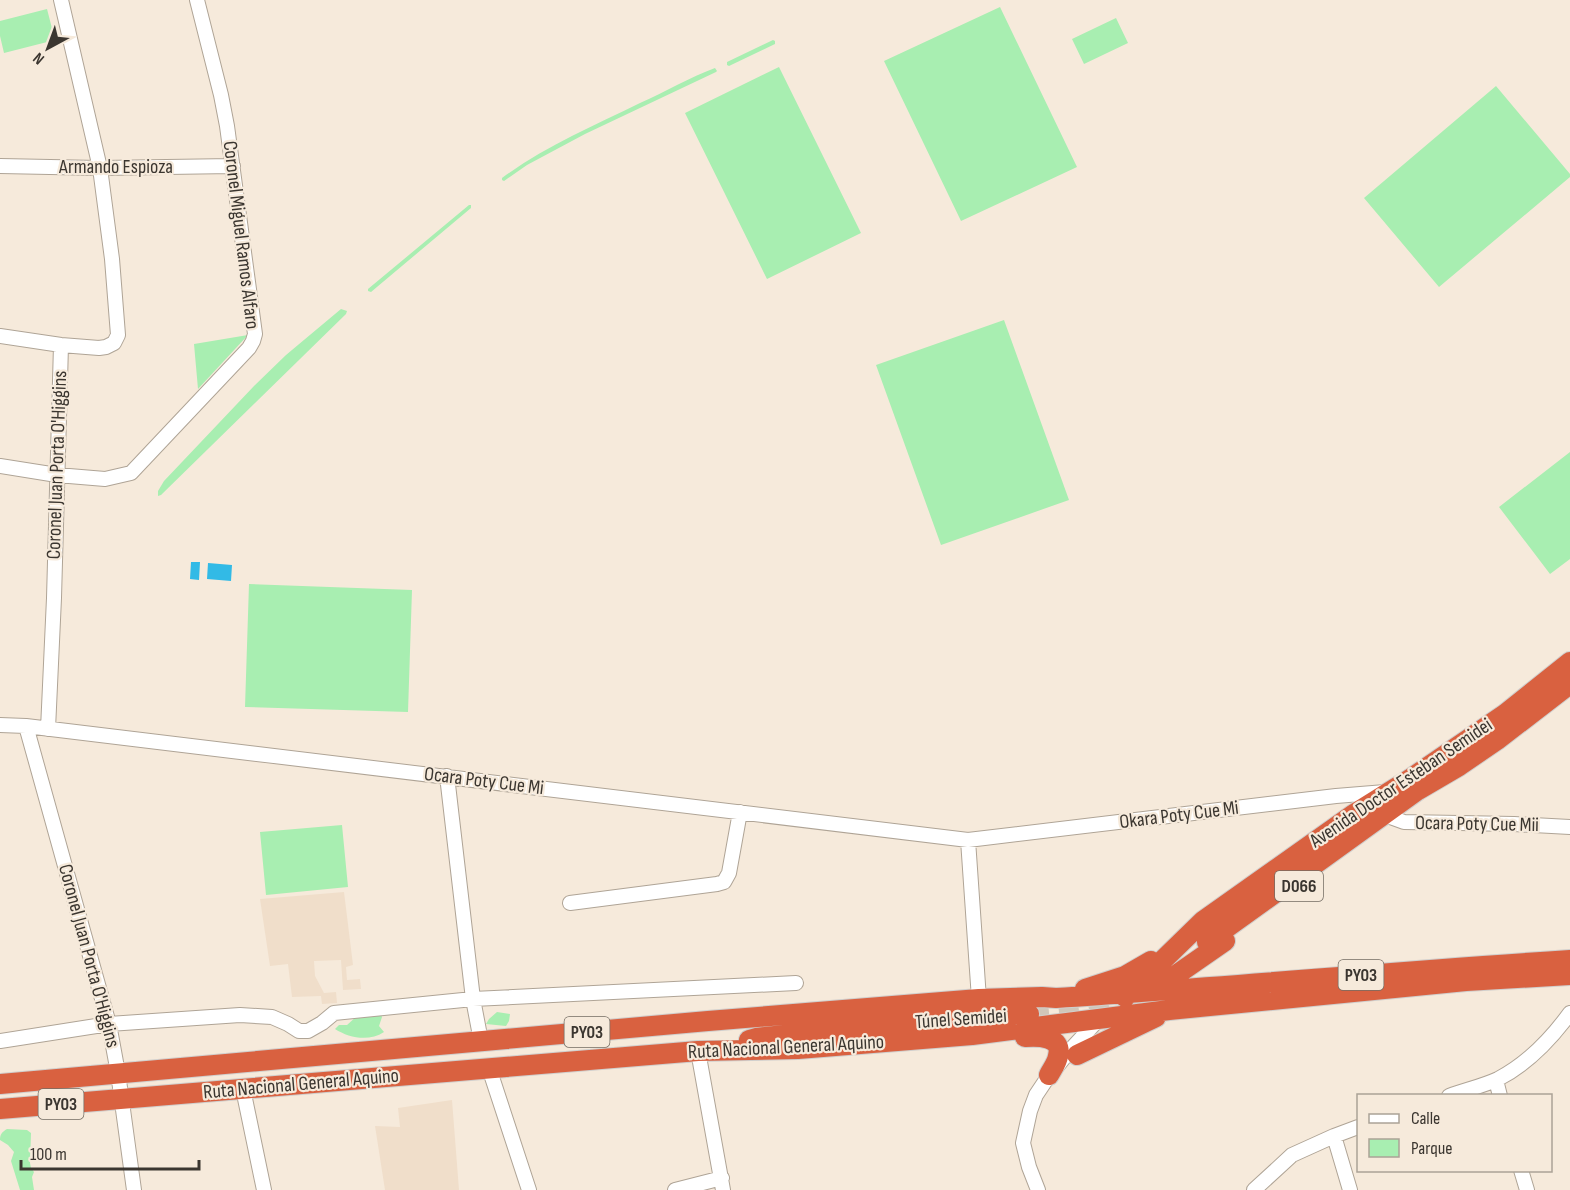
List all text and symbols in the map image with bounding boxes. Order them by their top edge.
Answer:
north arrow [18,18,78,78]
text: N [30,48,49,68]
street label: Coronel Miguel Ramos Alfaro [218,139,264,331]
street label: Armando Espioza [58,155,173,179]
street label: Coronel Juan Porta O'Higgins [42,370,72,560]
street label: Avenida Doctor Esteban Semidei [1304,713,1497,854]
street label: Ocara Poty Cue Mi [423,762,545,800]
street label: Okara Poty Cue Mi [1118,796,1240,834]
street label: Ocara Poty Cue Mii [1415,811,1539,837]
street label: Coronel Juan Porta O'Higgins [53,862,125,1050]
road number: D066 [1275,871,1323,901]
road number: PY03 [1338,960,1384,990]
street label: Túnel Semidei [914,1004,1008,1034]
road number: PY03 [564,1017,610,1047]
street label: Ruta Nacional General Aquino [687,1030,885,1064]
street label: Ruta Nacional General Aquino [202,1063,400,1105]
road number: PY03 [38,1089,84,1119]
legend [1357,1094,1552,1172]
text: Calle [1411,1108,1440,1129]
scale bar [21,1133,200,1171]
text: Parque [1411,1138,1452,1159]
text: 100 m [30,1144,67,1165]

